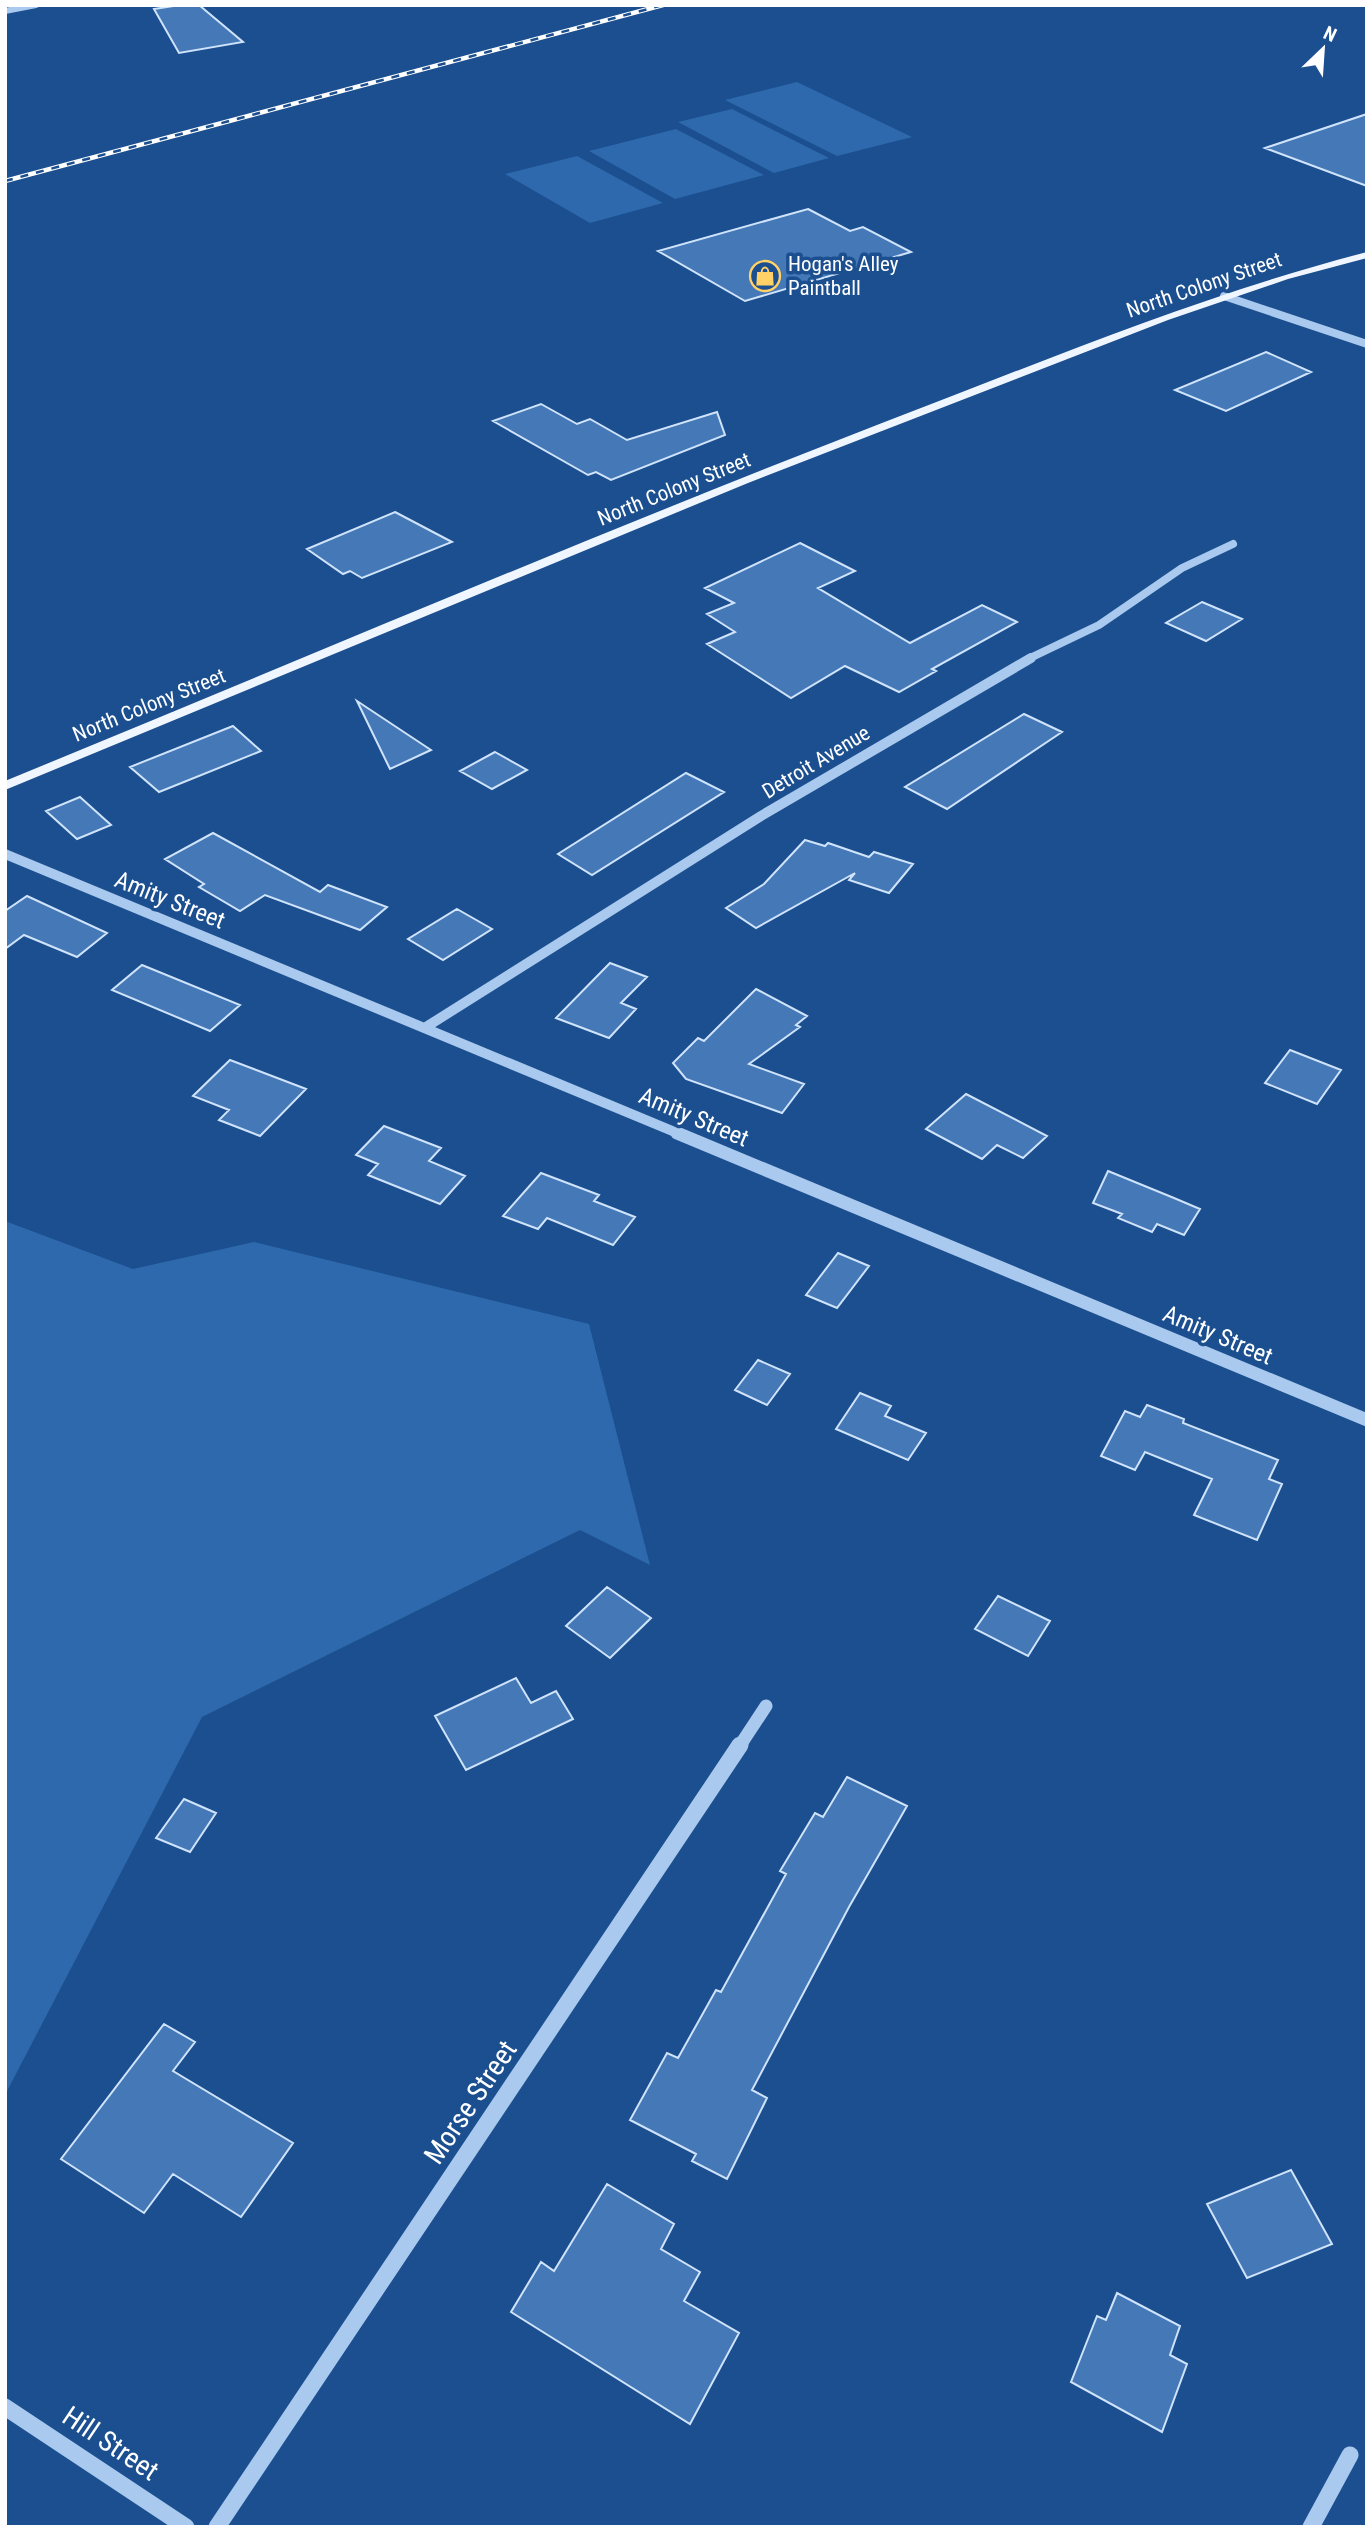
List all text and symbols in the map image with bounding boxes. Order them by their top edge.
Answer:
north arrow [1288,14,1358,84]
text: N [1320,21,1340,47]
street label: North Colony Street [1123,247,1285,323]
place label: Hogan's Alley Paintball [788,252,899,300]
shop icon: Hogan's Alley Paintball [748,259,782,293]
street label: North Colony Street [594,447,754,531]
street label: North Colony Street [69,663,229,747]
street label: Detroit Avenue [758,720,874,803]
street label: Amity Street [111,865,229,935]
street label: Amity Street [635,1081,753,1153]
street label: Amity Street [1159,1299,1277,1371]
street label: Morse Street [417,2034,524,2170]
street label: Hill Street [56,2399,165,2487]

